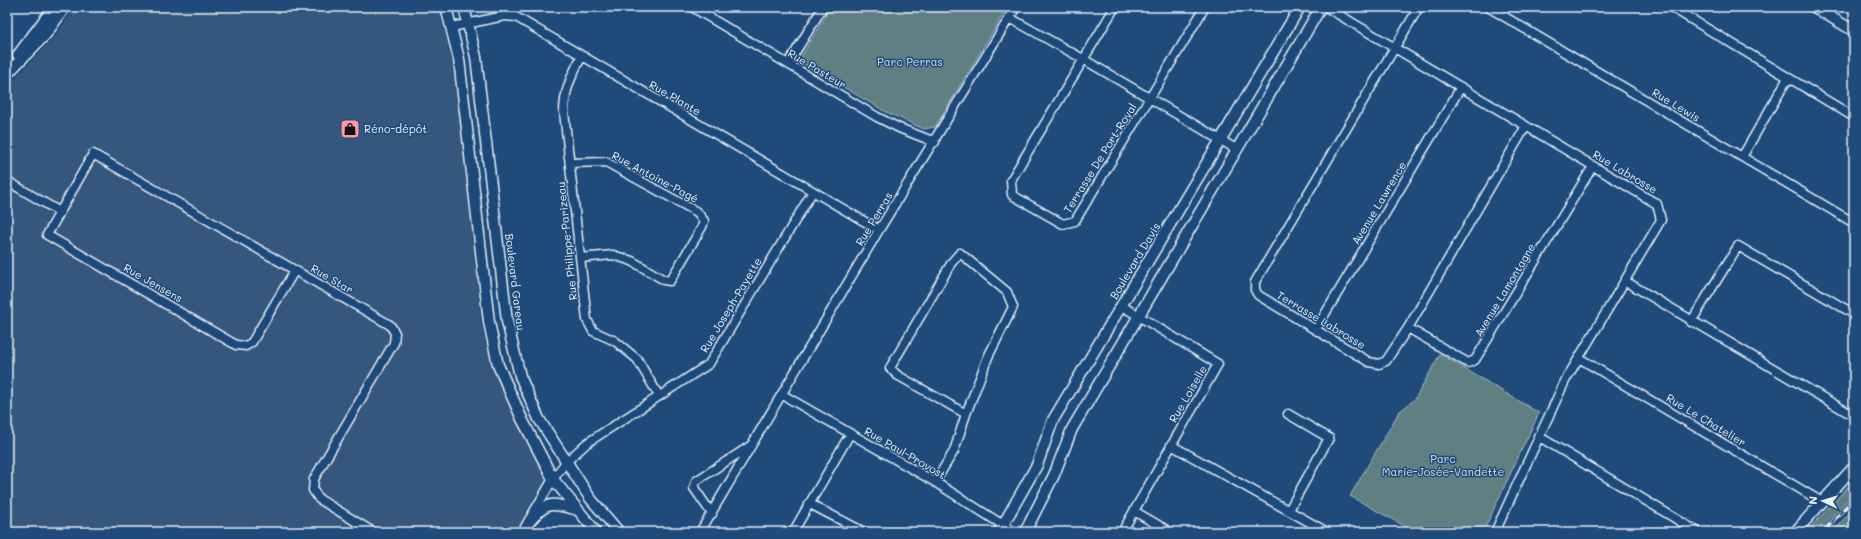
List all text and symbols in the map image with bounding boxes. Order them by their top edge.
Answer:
street label: Rue Pasteur [785,45,849,92]
park label: Parc Perras [877,54,943,69]
street label: Rue Plante [647,77,704,119]
street label: Rue Lewis [1650,84,1703,125]
street label: Terrasse De Port-Royal [1060,100,1140,216]
shop icon: Réno-dépôt [339,118,361,140]
place label: Réno-dépôt [364,121,427,136]
street label: Rue Labrosse [1590,146,1660,197]
street label: Rue Antoine-Pagé [609,147,701,206]
street label: Avenue Lawrence [1348,158,1409,247]
street label: Rue Philippe-Parizeau [553,181,580,301]
street label: Rue Perras [852,189,895,248]
street label: Boulevard Davis [1106,220,1163,302]
street label: Boulevard Gareau [502,232,529,331]
street label: Avenue Lamontagne [1471,240,1539,339]
street label: Rue Joseph-Payette [696,254,765,355]
street label: Rue Jensens [121,260,186,306]
street label: Rue Star [308,260,356,297]
street label: Terrasse Labrosse [1274,287,1369,352]
street label: Rue Loiselle [1165,362,1210,425]
street label: Rue Le Chatelier [1664,390,1749,449]
street label: Rue Paul-Provost [862,423,949,482]
park label: Parc Marie-Josée-Vandette [1382,451,1504,479]
north arrow [1803,481,1843,521]
text: N [1805,496,1820,505]

